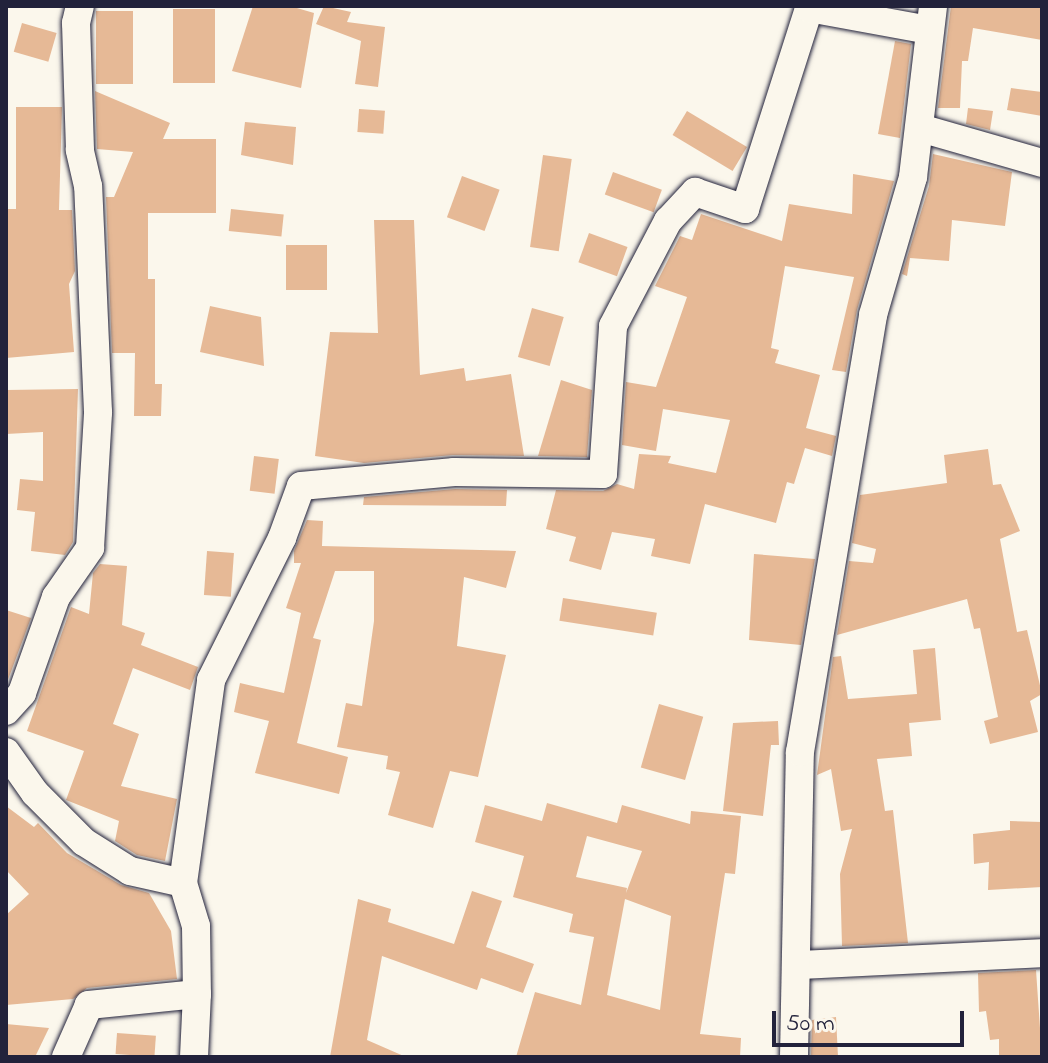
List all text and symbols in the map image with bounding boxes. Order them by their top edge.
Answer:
scale bar [776,995,968,1045]
text: 50 m [786,1007,835,1042]

